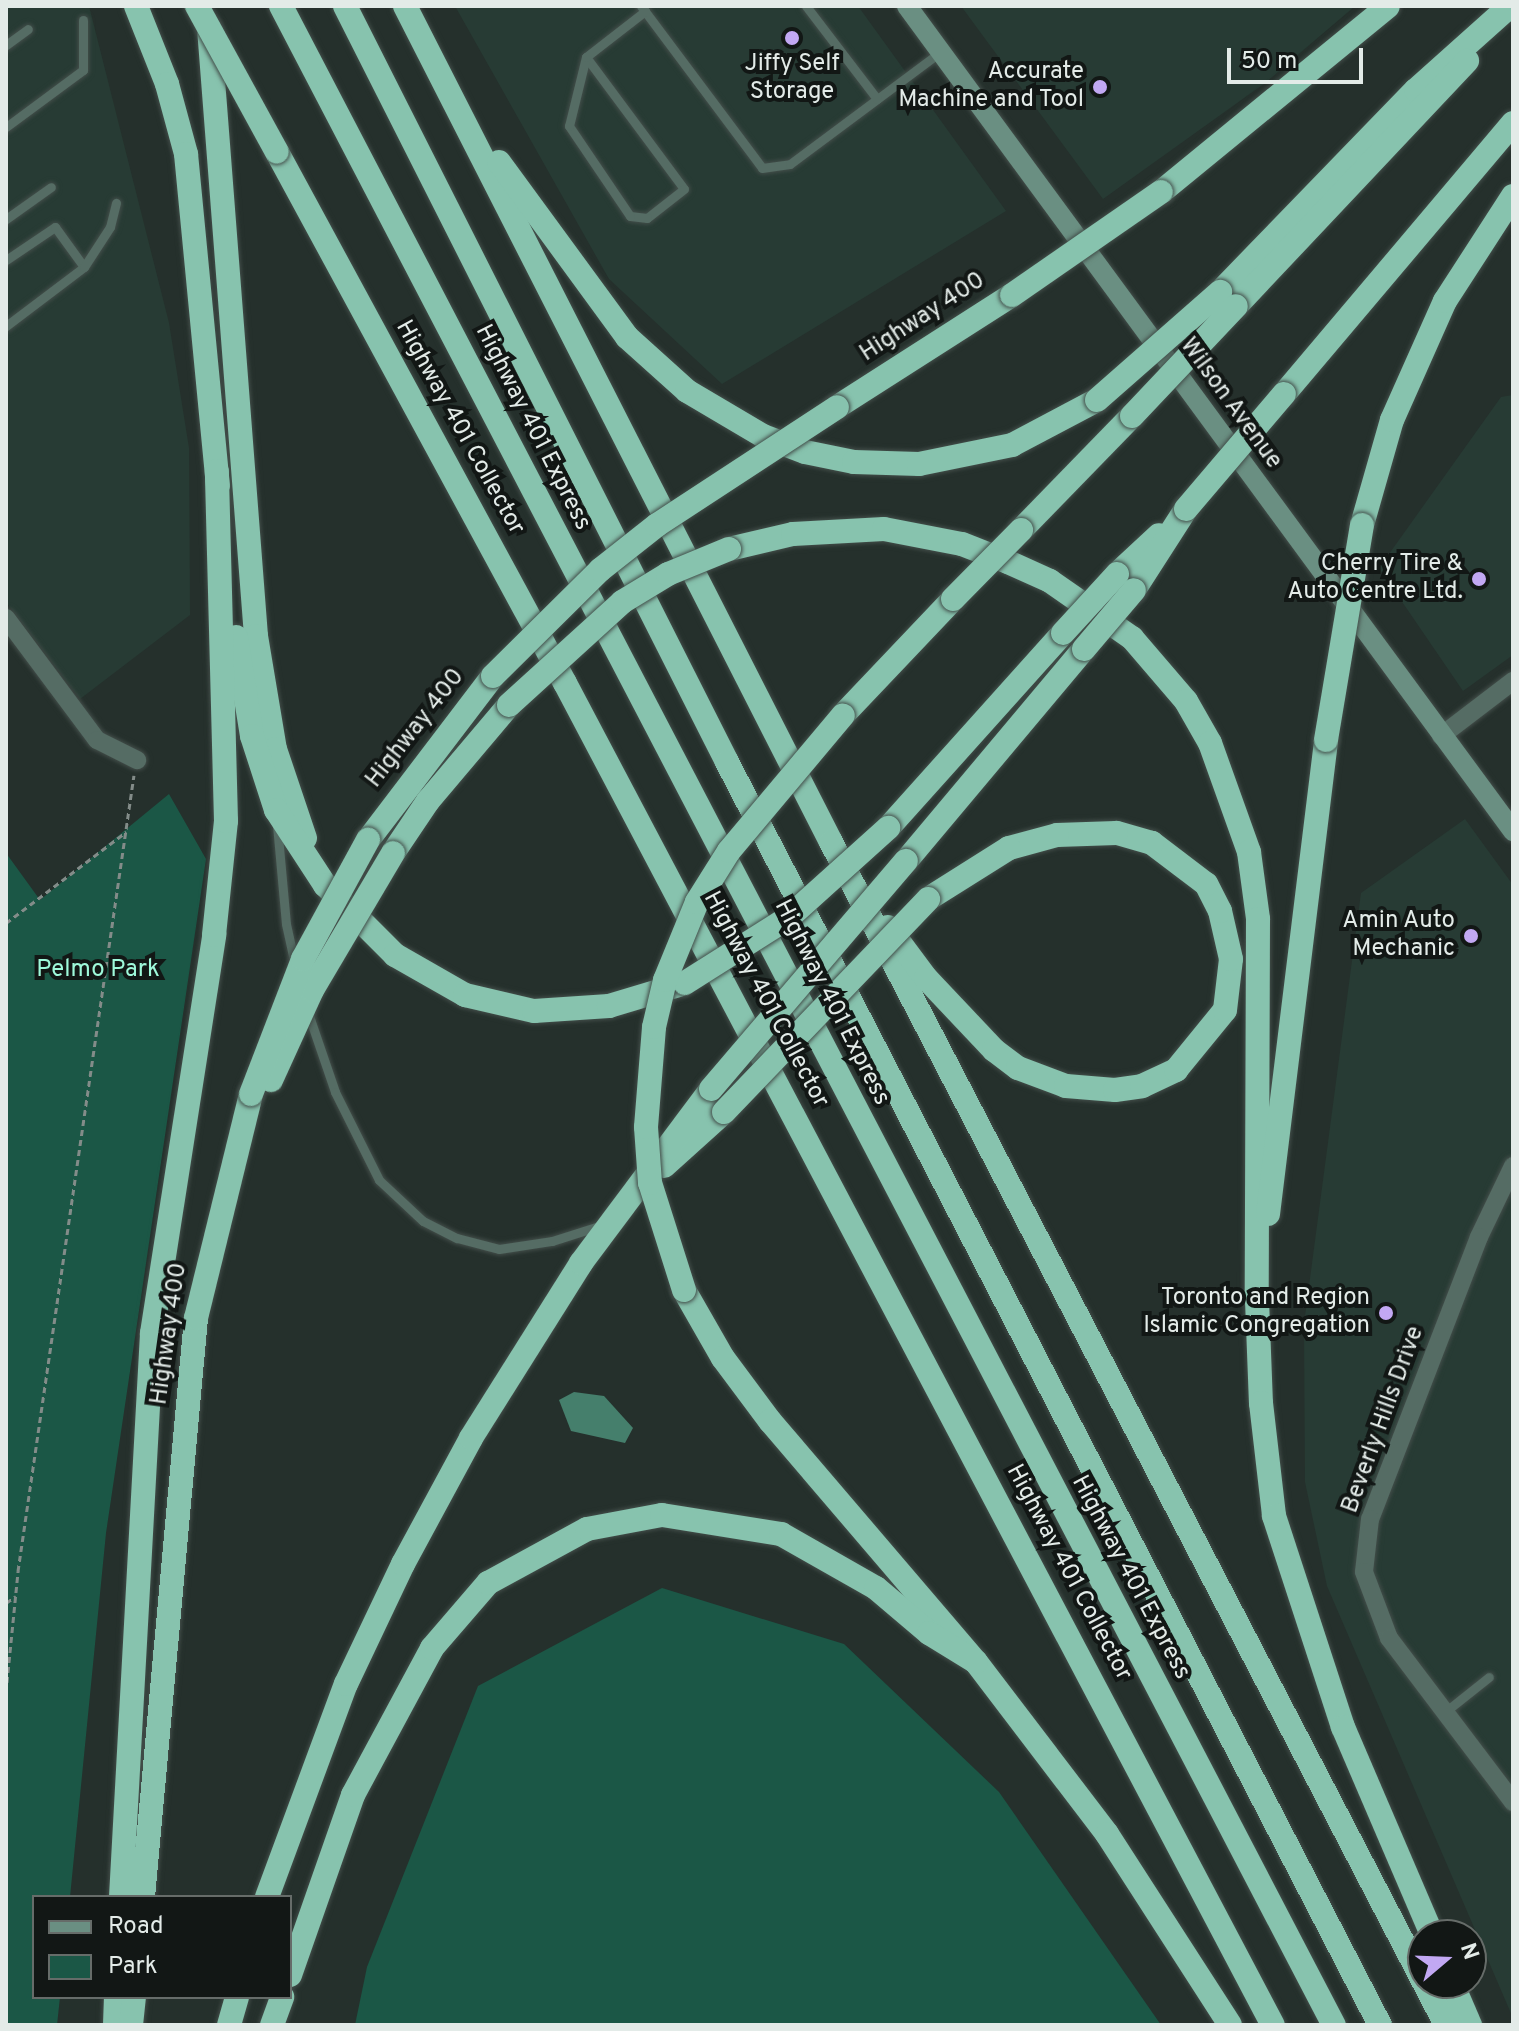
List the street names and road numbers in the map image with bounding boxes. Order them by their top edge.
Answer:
street label: Highway 400 [855,267,991,369]
street label: Highway 401 Collector [388,316,530,540]
street label: Highway 401 Express [468,320,596,536]
street label: Wilson Avenue [1172,332,1288,476]
street label: Highway 400 [361,664,471,794]
street label: Highway 401 Collector [696,887,834,1113]
street label: Highway 401 Express [767,895,895,1111]
street label: Highway 400 [146,1261,194,1407]
street label: Beverly Hills Drive [1337,1323,1431,1517]
street label: Highway 401 Collector [999,1460,1137,1686]
street label: Highway 401 Express [1064,1471,1196,1685]

